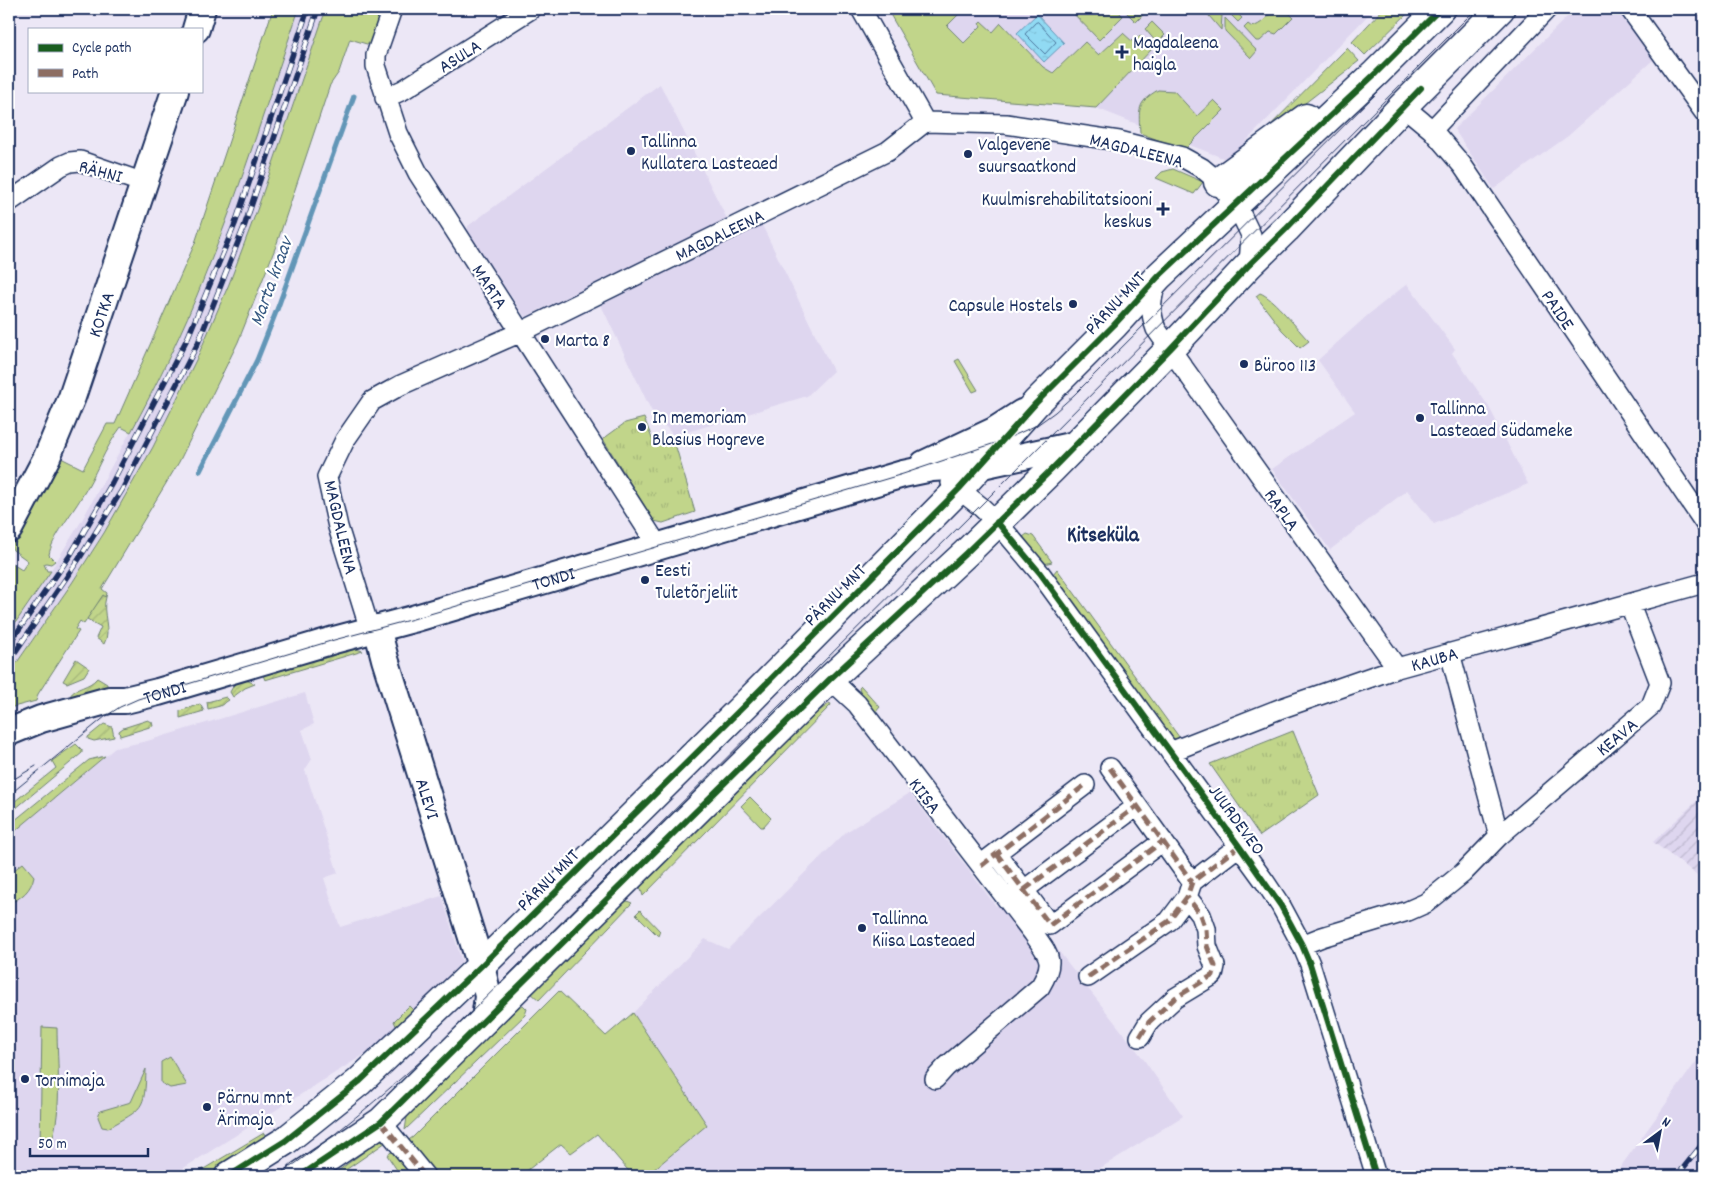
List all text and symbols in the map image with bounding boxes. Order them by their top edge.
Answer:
legend [28,28,202,92]
place label: Magdaleena haigla [1133,31,1219,80]
street label: ASULA [434,34,488,82]
text: Cycle path [72,38,132,60]
marker: Magdaleena haigla [1115,45,1129,59]
text: Path [72,64,98,86]
street label: MAGDALEENA [1086,128,1186,177]
place label: Tallinna Kullatera Lasteaed [641,130,778,179]
place label: Valgevene suursaatkond [978,133,1076,182]
marker: Tallinna Kullatera Lasteaed [625,145,637,157]
marker: Valgevene suursaatkond [962,148,974,160]
street label: RÄHNI [75,155,125,192]
place label: Kuulmisrehabilitatsiooni keskus [981,188,1153,237]
marker: Kuulmisrehabilitatsiooni keskus [1156,202,1170,216]
street label: MAGDALEENA [671,204,770,270]
water label: Marta kraav [244,231,303,330]
street label: MARTA [463,260,513,316]
street label: PÄRNU MNT [1080,266,1154,342]
street label: PAIDE [1533,285,1580,337]
street label: KOTKA [83,289,123,341]
place label: Capsule Hostels [948,294,1063,321]
marker: Capsule Hostels [1067,298,1079,310]
place label: Marta 8 [555,329,610,356]
marker: Marta 8 [539,333,551,345]
place label: Büroo 113 [1254,354,1316,381]
marker: Büroo 113 [1238,358,1250,370]
place label: Tallinna Lasteaed Südameke [1430,397,1573,446]
place label: In memoriam Blasius Hogreve [652,406,765,455]
marker: Tallinna Lasteaed Südameke [1414,412,1426,424]
marker: In memoriam Blasius Hogreve [636,421,648,433]
street label: MAGDALEENA [315,478,363,578]
street label: RAPLA [1256,484,1305,538]
district label: Kitseküla [1067,522,1140,552]
place label: Eesti Tuletõrjeliit [655,559,738,608]
street label: PÄRNU MNT [799,559,874,634]
street label: TONDI [529,562,579,600]
marker: Eesti Tuletõrjeliit [639,574,651,586]
street label: KAUBA [1408,642,1462,681]
street label: TONDI [141,675,190,714]
street label: KEAVA [1591,713,1645,764]
street label: KIISA [901,773,946,821]
street label: ALEVI [406,775,444,823]
street label: JUURDEVEO [1200,780,1270,862]
street label: PÄRNU MNT [512,844,587,919]
place label: Tallinna Kiisa Lasteaed [872,907,975,956]
marker: Tallinna Kiisa Lasteaed [856,922,868,934]
place label: Tornimaja [35,1069,106,1096]
marker: Tornimaja [19,1073,31,1085]
place label: Pärnu mnt Ärimaja [217,1086,292,1135]
marker: Pärnu mnt Ärimaja [201,1101,213,1113]
north arrow [1636,1108,1686,1158]
text: N [1658,1112,1674,1133]
scale bar [30,1125,148,1157]
text: 50 m [38,1134,67,1156]

